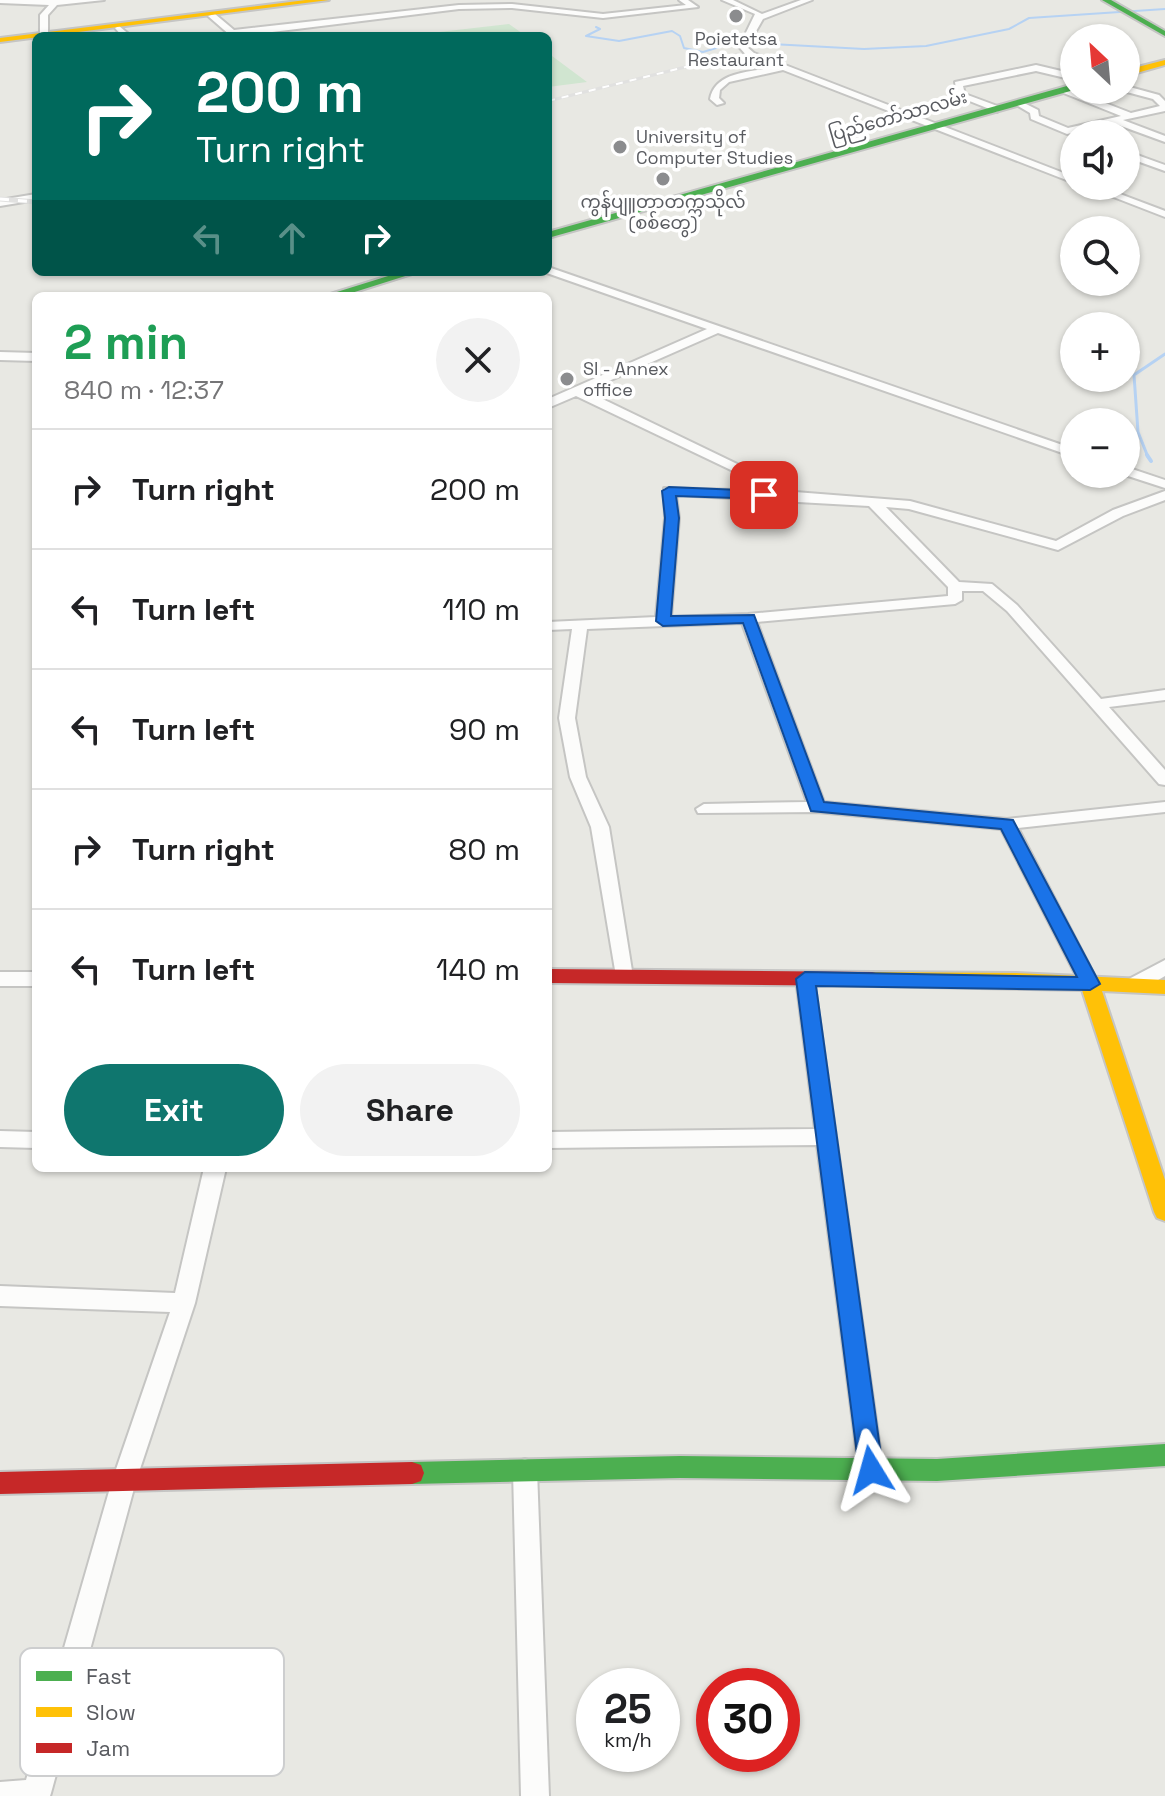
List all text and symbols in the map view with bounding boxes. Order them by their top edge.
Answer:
marker: Poietetsa Restaurant [727,7,745,25]
north arrow [1060,24,1140,104]
map controls [1060,24,1140,488]
place label: Poietetsa Restaurant [688,27,784,71]
text: 200 m [196,57,364,128]
icon: right [64,64,168,168]
street label: ပြည်တော်သာလမ်း [826,84,971,150]
button: sound [1060,120,1140,200]
place label: University of Computer Studies [636,125,793,169]
text: Turn right [196,127,365,173]
marker: University of Computer Studies [611,138,629,156]
marker: ကွန်ပျူတာတက္ကသိုလ် (စစ်တွေ) [654,170,672,188]
place label: ကွန်ပျူတာတက္ကသိုလ် (စစ်တွေ) [580,188,746,238]
icon: left [186,216,230,260]
icon: ahead [270,216,314,260]
icon: right [354,216,398,260]
button: search [1060,216,1140,296]
text: 2 min [64,312,188,373]
button: + [1060,312,1140,392]
button: close [436,318,520,402]
place label: SI - Annex office [583,357,669,401]
marker: SI - Annex office [558,370,576,388]
text: 840 m · 12:37 [64,373,224,407]
button: − [1060,408,1140,488]
pin [730,461,798,529]
icon: right [64,467,108,511]
text: Turn right [132,470,275,509]
text: 200 m [430,470,520,509]
icon: arrive [742,473,786,517]
icon: left [64,587,108,631]
text: Turn left [132,590,255,629]
text: 110 m [442,590,520,629]
icon: left [64,707,108,751]
text: Turn left [132,710,255,749]
text: 90 m [449,710,520,749]
icon: right [64,827,108,871]
text: Turn right [132,830,275,869]
text: 80 m [449,830,520,869]
icon: left [64,947,108,991]
text: Turn left [132,950,255,989]
text: 140 m [436,950,520,989]
button: Exit [64,1064,284,1156]
button: Share [300,1064,520,1156]
position arrow [829,1428,913,1512]
legend [20,1648,284,1776]
text: Fast [86,1662,132,1690]
speed limit sign: 30 [696,1668,800,1772]
text: 25 [604,1684,652,1735]
text: Slow [86,1698,136,1726]
text: km/h [604,1727,652,1753]
text: Jam [86,1734,130,1762]

